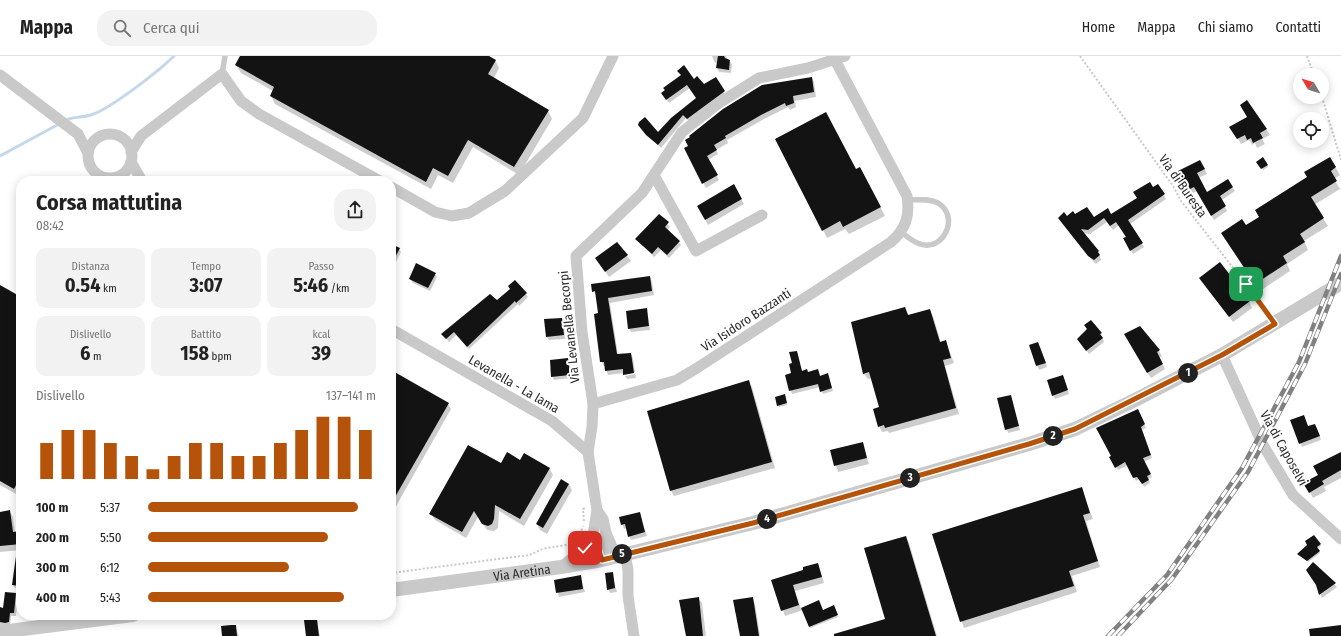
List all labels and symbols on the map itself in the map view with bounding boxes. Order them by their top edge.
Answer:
north arrow [1293,68,1329,104]
street label: Via di Buresta [1156,152,1210,220]
pin [1229,267,1263,301]
street label: Via Levanella Becorpi [556,270,582,384]
street label: Via Isidoro Bazzanti [698,285,794,355]
street label: Levanella - La lama [466,352,562,416]
pin: 1 [1178,363,1198,383]
street label: Via di Caposelvi [1257,408,1311,488]
pin: 2 [1043,426,1063,446]
pin: 3 [900,468,920,488]
pin: 4 [757,509,777,529]
pin [568,531,602,565]
pin: 5 [612,544,632,564]
street label: Via Aretina [492,561,551,584]

